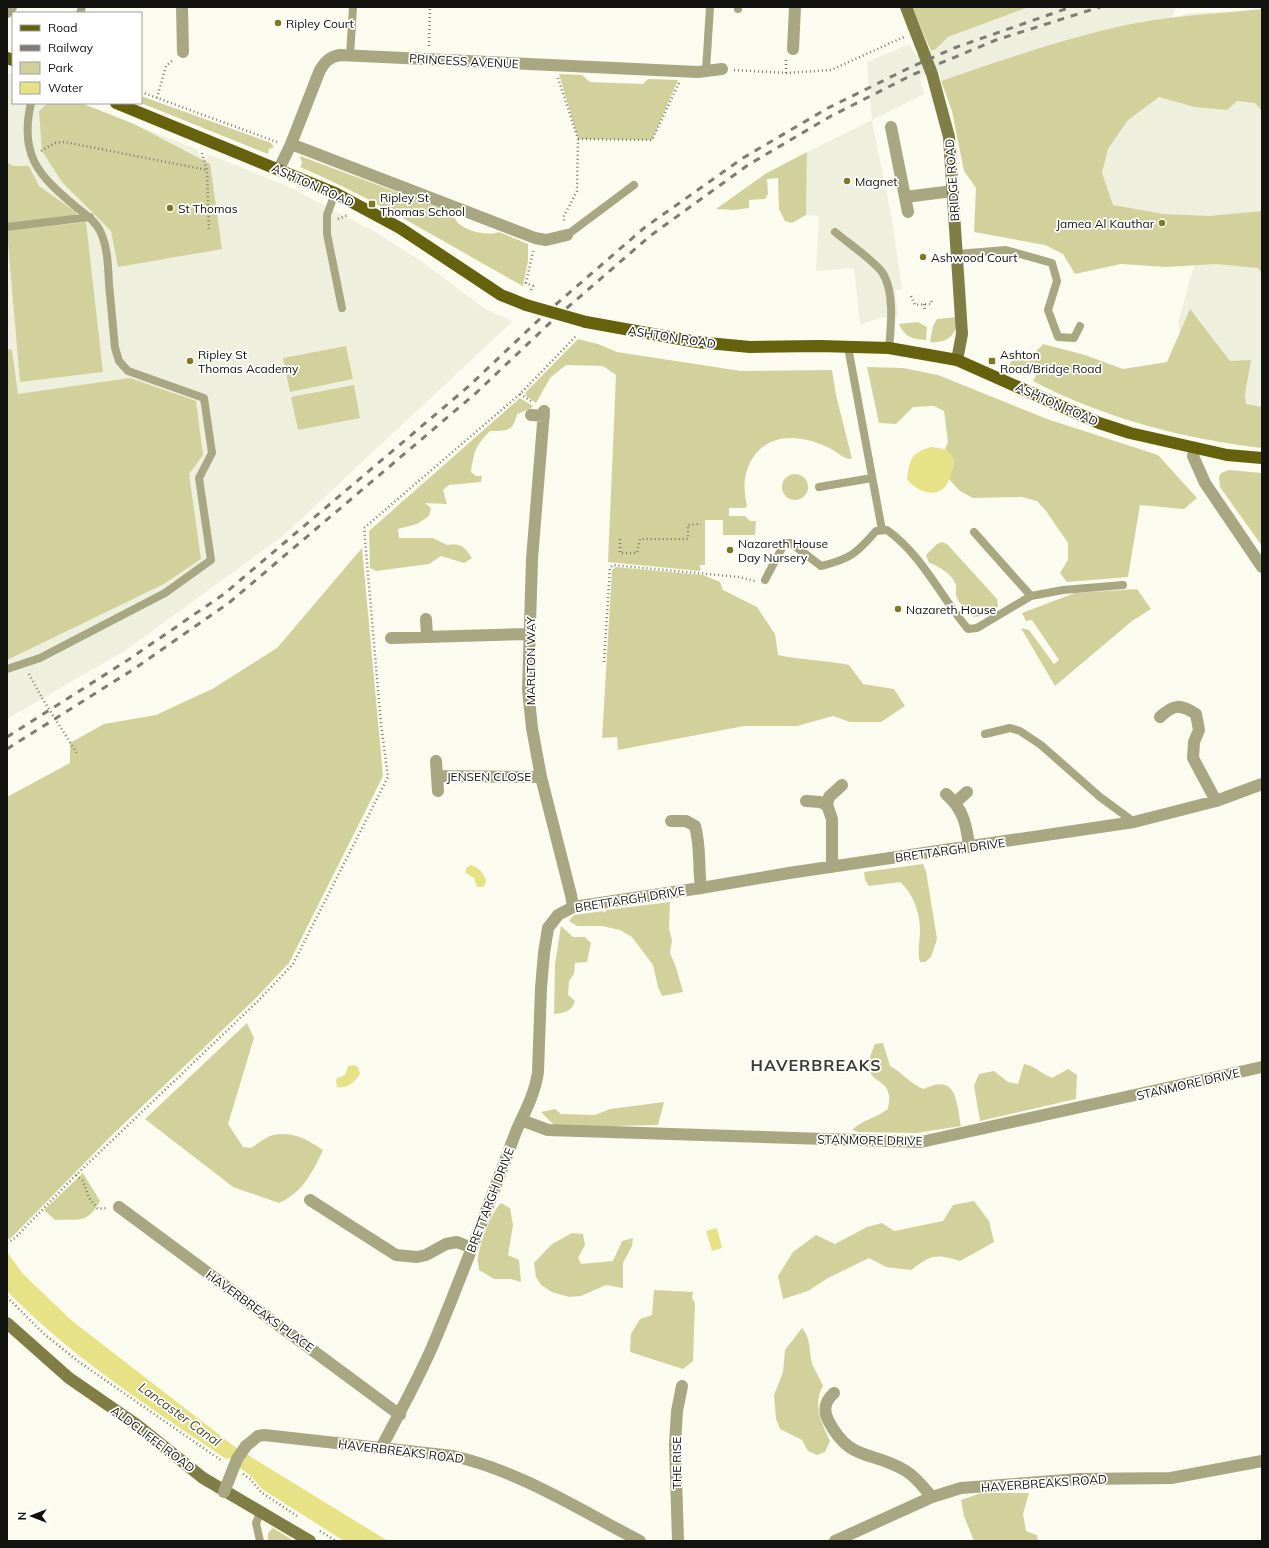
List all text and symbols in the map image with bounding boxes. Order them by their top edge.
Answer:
legend [12,12,142,104]
place label: Ripley Court [286,16,354,31]
marker: Ripley Court [273,18,283,28]
text: Road [48,20,77,35]
text: Railway [48,40,94,55]
street label: PRINCESS AVENUE [409,51,519,71]
text: Park [48,60,74,75]
text: Water [48,80,84,95]
street label: BRIDGE ROAD [942,138,962,222]
street label: ASHTON ROAD [269,160,357,210]
place label: Magnet [855,174,898,189]
marker: Magnet [842,176,852,186]
place label: Ripley St Thomas School [380,190,465,219]
marker: Ripley St Thomas School [367,199,377,209]
place label: St Thomas [178,201,238,216]
marker: St Thomas [165,203,175,213]
place label: Jamea Al Kauthar [1056,216,1155,231]
marker: Jamea Al Kauthar [1157,218,1167,228]
place label: Ashwood Court [931,250,1017,265]
marker: Ashwood Court [918,252,928,262]
street label: ASHTON ROAD [627,323,717,351]
place label: Ripley St Thomas Academy [198,347,299,376]
place label: Ashton Road/Bridge Road [1000,347,1102,376]
marker: Ripley St Thomas Academy [185,356,195,366]
marker: Ashton Road/Bridge Road [987,356,997,366]
street label: ASHTON ROAD [1013,379,1101,429]
place label: Nazareth House Day Nursery [738,536,828,565]
marker: Nazareth House Day Nursery [725,545,735,555]
place label: Nazareth House [906,602,996,617]
marker: Nazareth House [893,604,903,614]
street label: MARLTON WAY [523,616,538,705]
street label: JENSEN CLOSE [447,769,531,784]
street label: BRETTARGH DRIVE [894,835,1006,865]
street label: BRETTARGH DRIVE [574,883,686,915]
district label: HAVERBREAKS [751,1055,881,1075]
street label: STANMORE DRIVE [1135,1065,1241,1103]
street label: STANMORE DRIVE [817,1132,923,1148]
street label: BRETTARGH DRIVE [463,1145,517,1255]
street label: HAVERBREAKS PLACE [203,1267,317,1355]
water label: Lancaster Canal [136,1379,225,1450]
street label: ALDCLIFFE ROAD [108,1403,198,1475]
street label: HAVERBREAKS ROAD [337,1436,465,1466]
street label: THE RISE [669,1437,684,1489]
street label: HAVERBREAKS ROAD [980,1471,1108,1495]
north arrow [12,1496,52,1536]
text: N [15,1512,29,1520]

